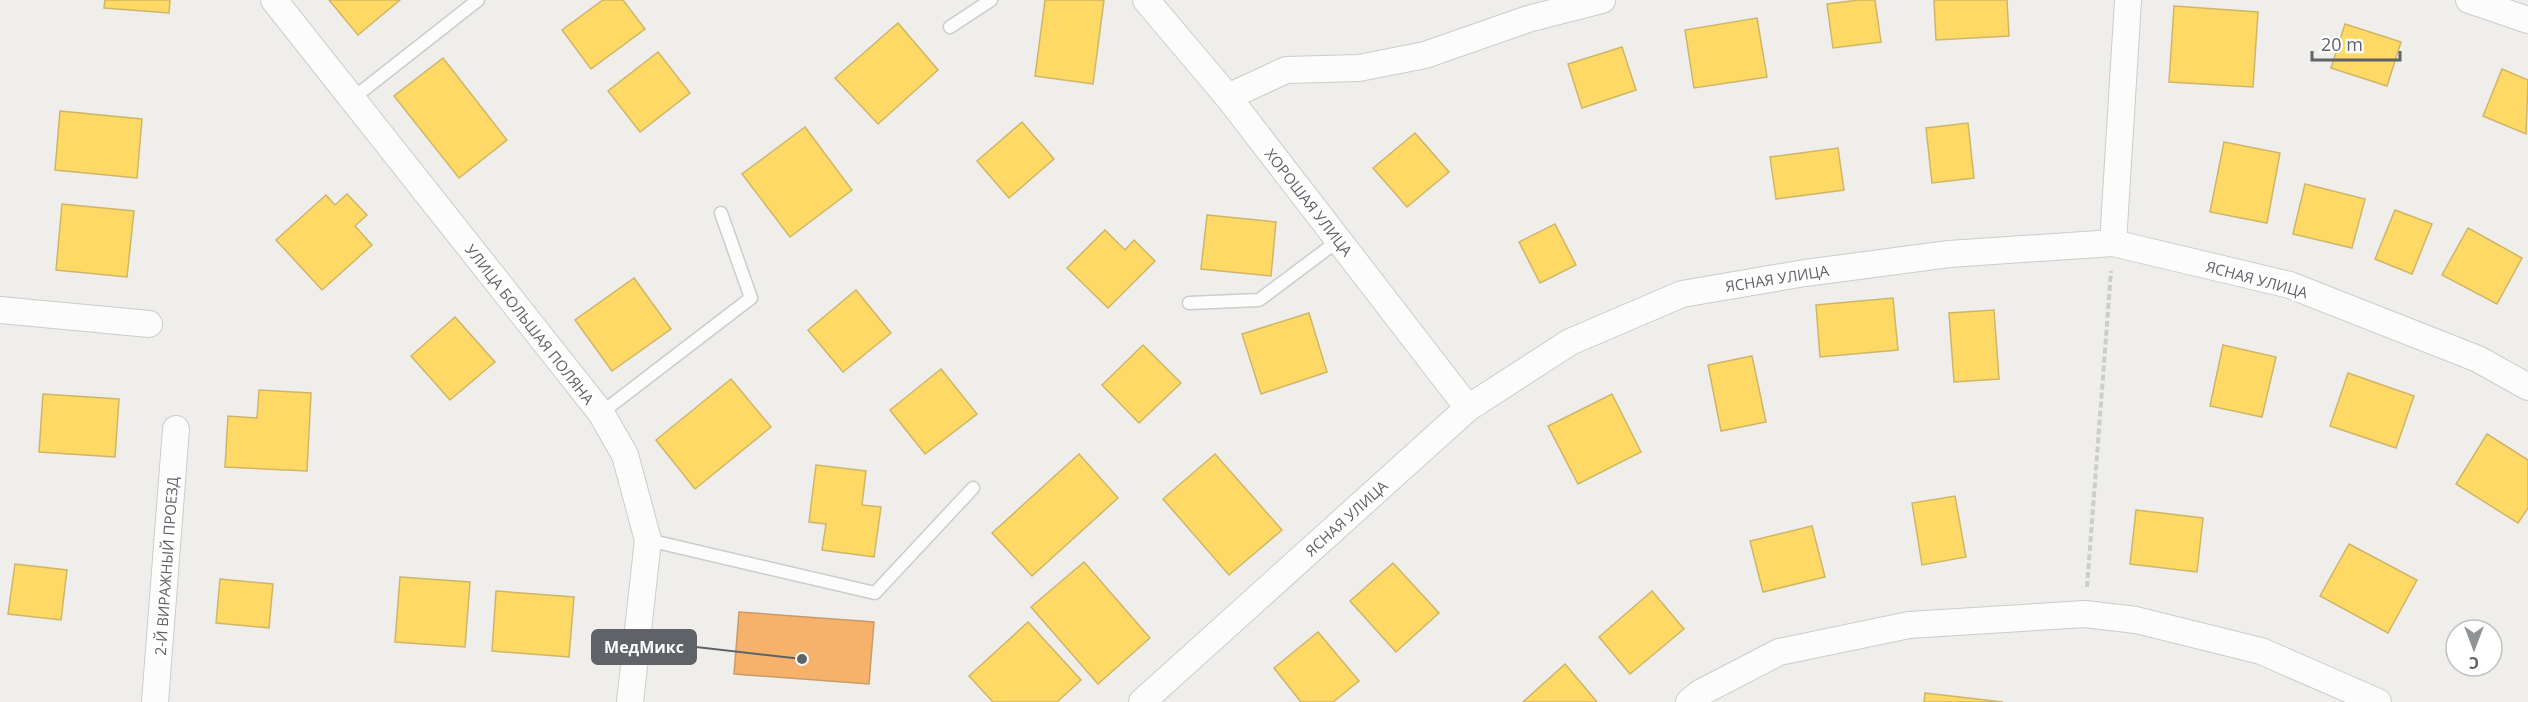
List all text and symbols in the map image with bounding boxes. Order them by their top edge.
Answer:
scale bar [2312,24,2400,62]
text: 20 m [2321,32,2363,56]
street label: ХОРОШАЯ УЛИЦА [1261,144,1358,260]
street label: УЛИЦА БОЛЬШАЯ ПОЛЯНА [461,240,599,409]
street label: ЯСНАЯ УЛИЦА [2204,256,2311,302]
street label: ЯСНАЯ УЛИЦА [1724,260,1831,296]
street label: ЯСНАЯ УЛИЦА [1300,475,1392,560]
street label: 2-Й ВИРАЖНЫЙ ПРОЕЗД [150,476,182,656]
north arrow [2444,618,2504,678]
callout: МедМикс [592,630,696,664]
text: МедМикс [604,636,684,658]
text: С [2469,652,2479,674]

